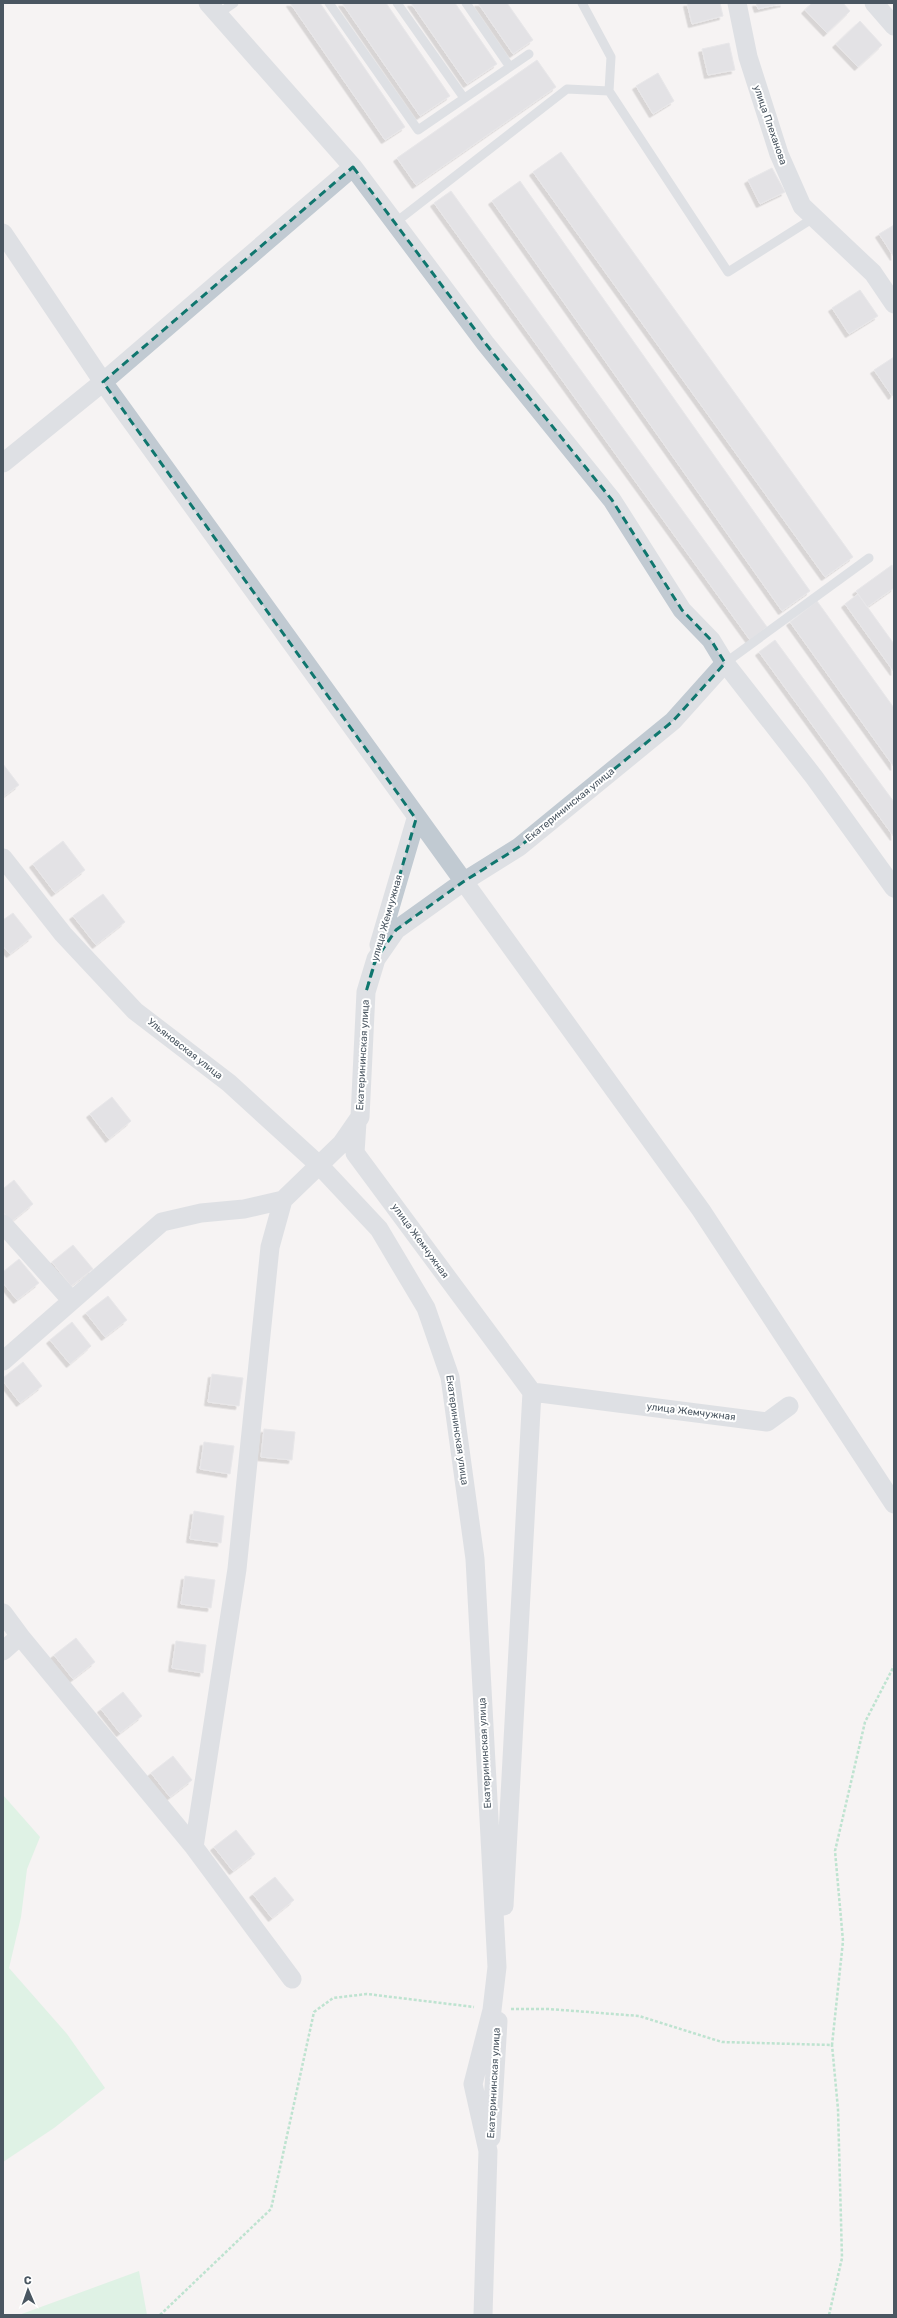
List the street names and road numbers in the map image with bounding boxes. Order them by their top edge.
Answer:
street label: улица Плеханова [751,84,789,166]
street label: Екатерининская улица [523,765,617,845]
street label: улица Жемчужная [369,873,405,963]
street label: Екатерининская улица [354,999,372,1111]
street label: Ульяновская улица [145,1016,225,1082]
street label: улица Жемчужная [389,1201,451,1281]
street label: Екатерининская улица [443,1374,471,1486]
street label: улица Жемчужная [646,1401,736,1423]
street label: Екатерининская улица [476,1697,494,1809]
street label: Екатерининская улица [485,2027,503,2139]

